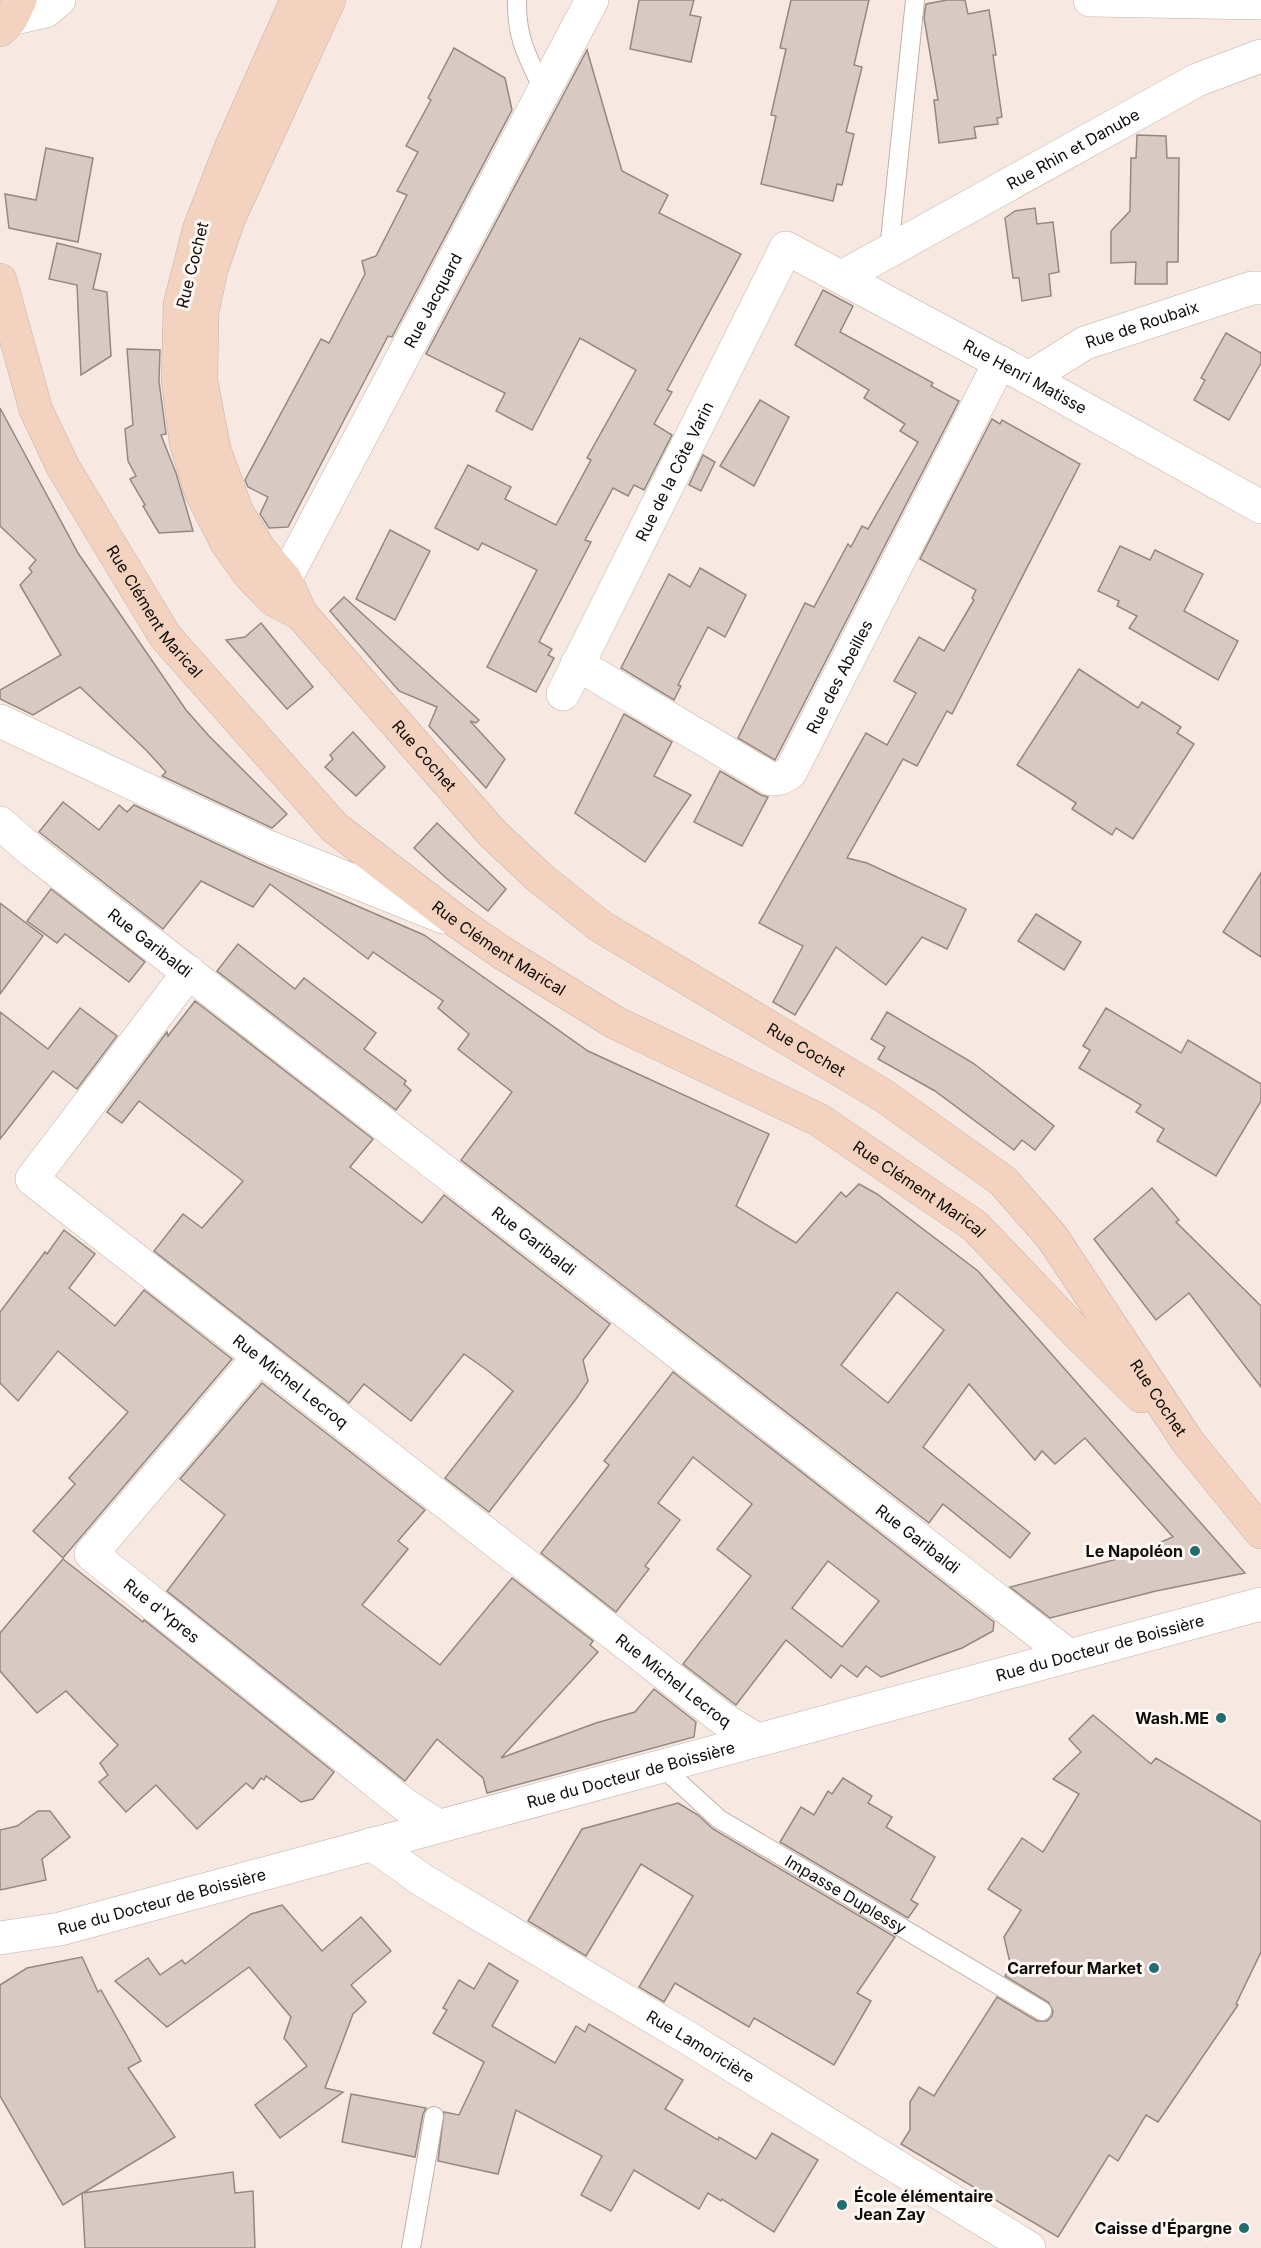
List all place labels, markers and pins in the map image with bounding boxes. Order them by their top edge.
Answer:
place label: Le Napoléon [1086,1541,1183,1561]
marker: Le Napoléon [1188,1544,1202,1558]
place label: Wash.ME [1135,1708,1209,1728]
marker: Wash.ME [1214,1711,1228,1725]
place label: Carrefour Market [1007,1958,1142,1978]
marker: Carrefour Market [1147,1961,1161,1975]
place label: École élémentaire Jean Zay [854,2186,993,2224]
marker: École élémentaire Jean Zay [835,2198,849,2212]
place label: Caisse d'Épargne [1095,2218,1232,2238]
marker: Caisse d'Épargne [1237,2221,1251,2235]

